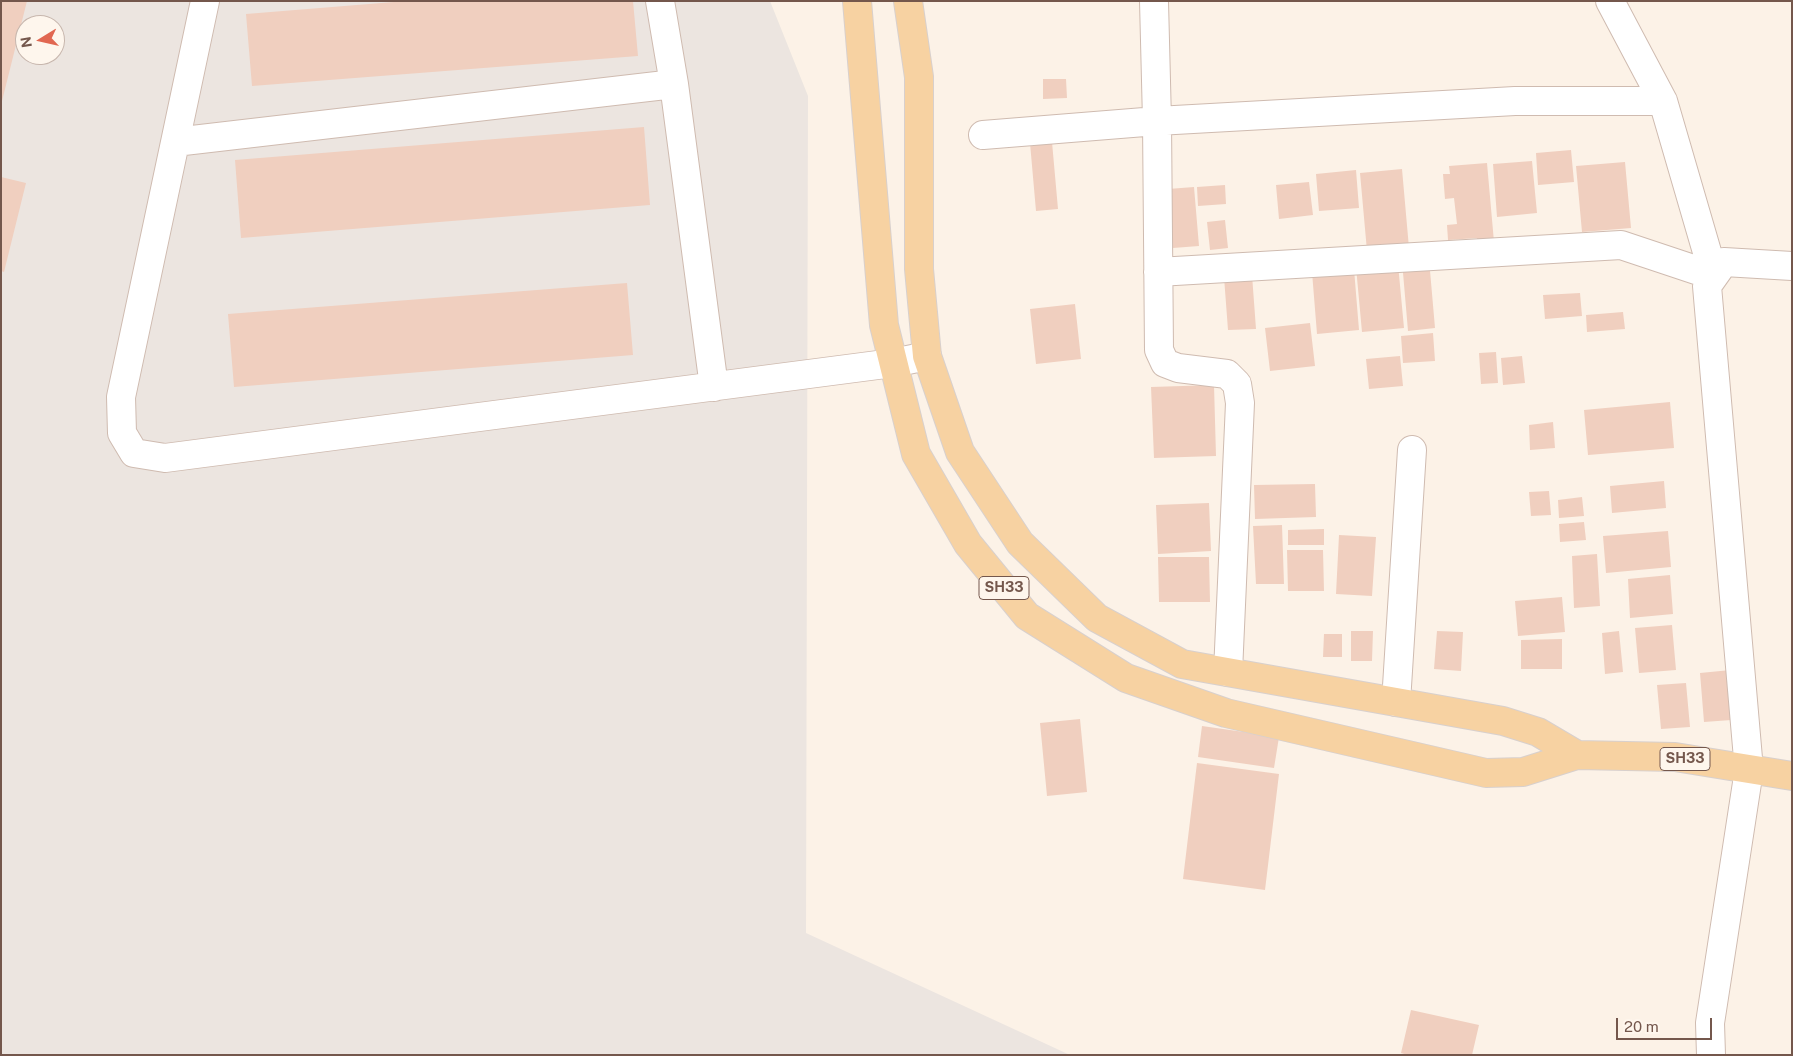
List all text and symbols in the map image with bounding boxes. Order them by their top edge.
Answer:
north arrow [15,15,65,65]
text: N [17,36,35,49]
road number: SH33 [979,576,1029,600]
road number: SH33 [1660,748,1710,771]
scale bar [1618,1008,1714,1040]
text: 20 m [1624,1018,1659,1035]

